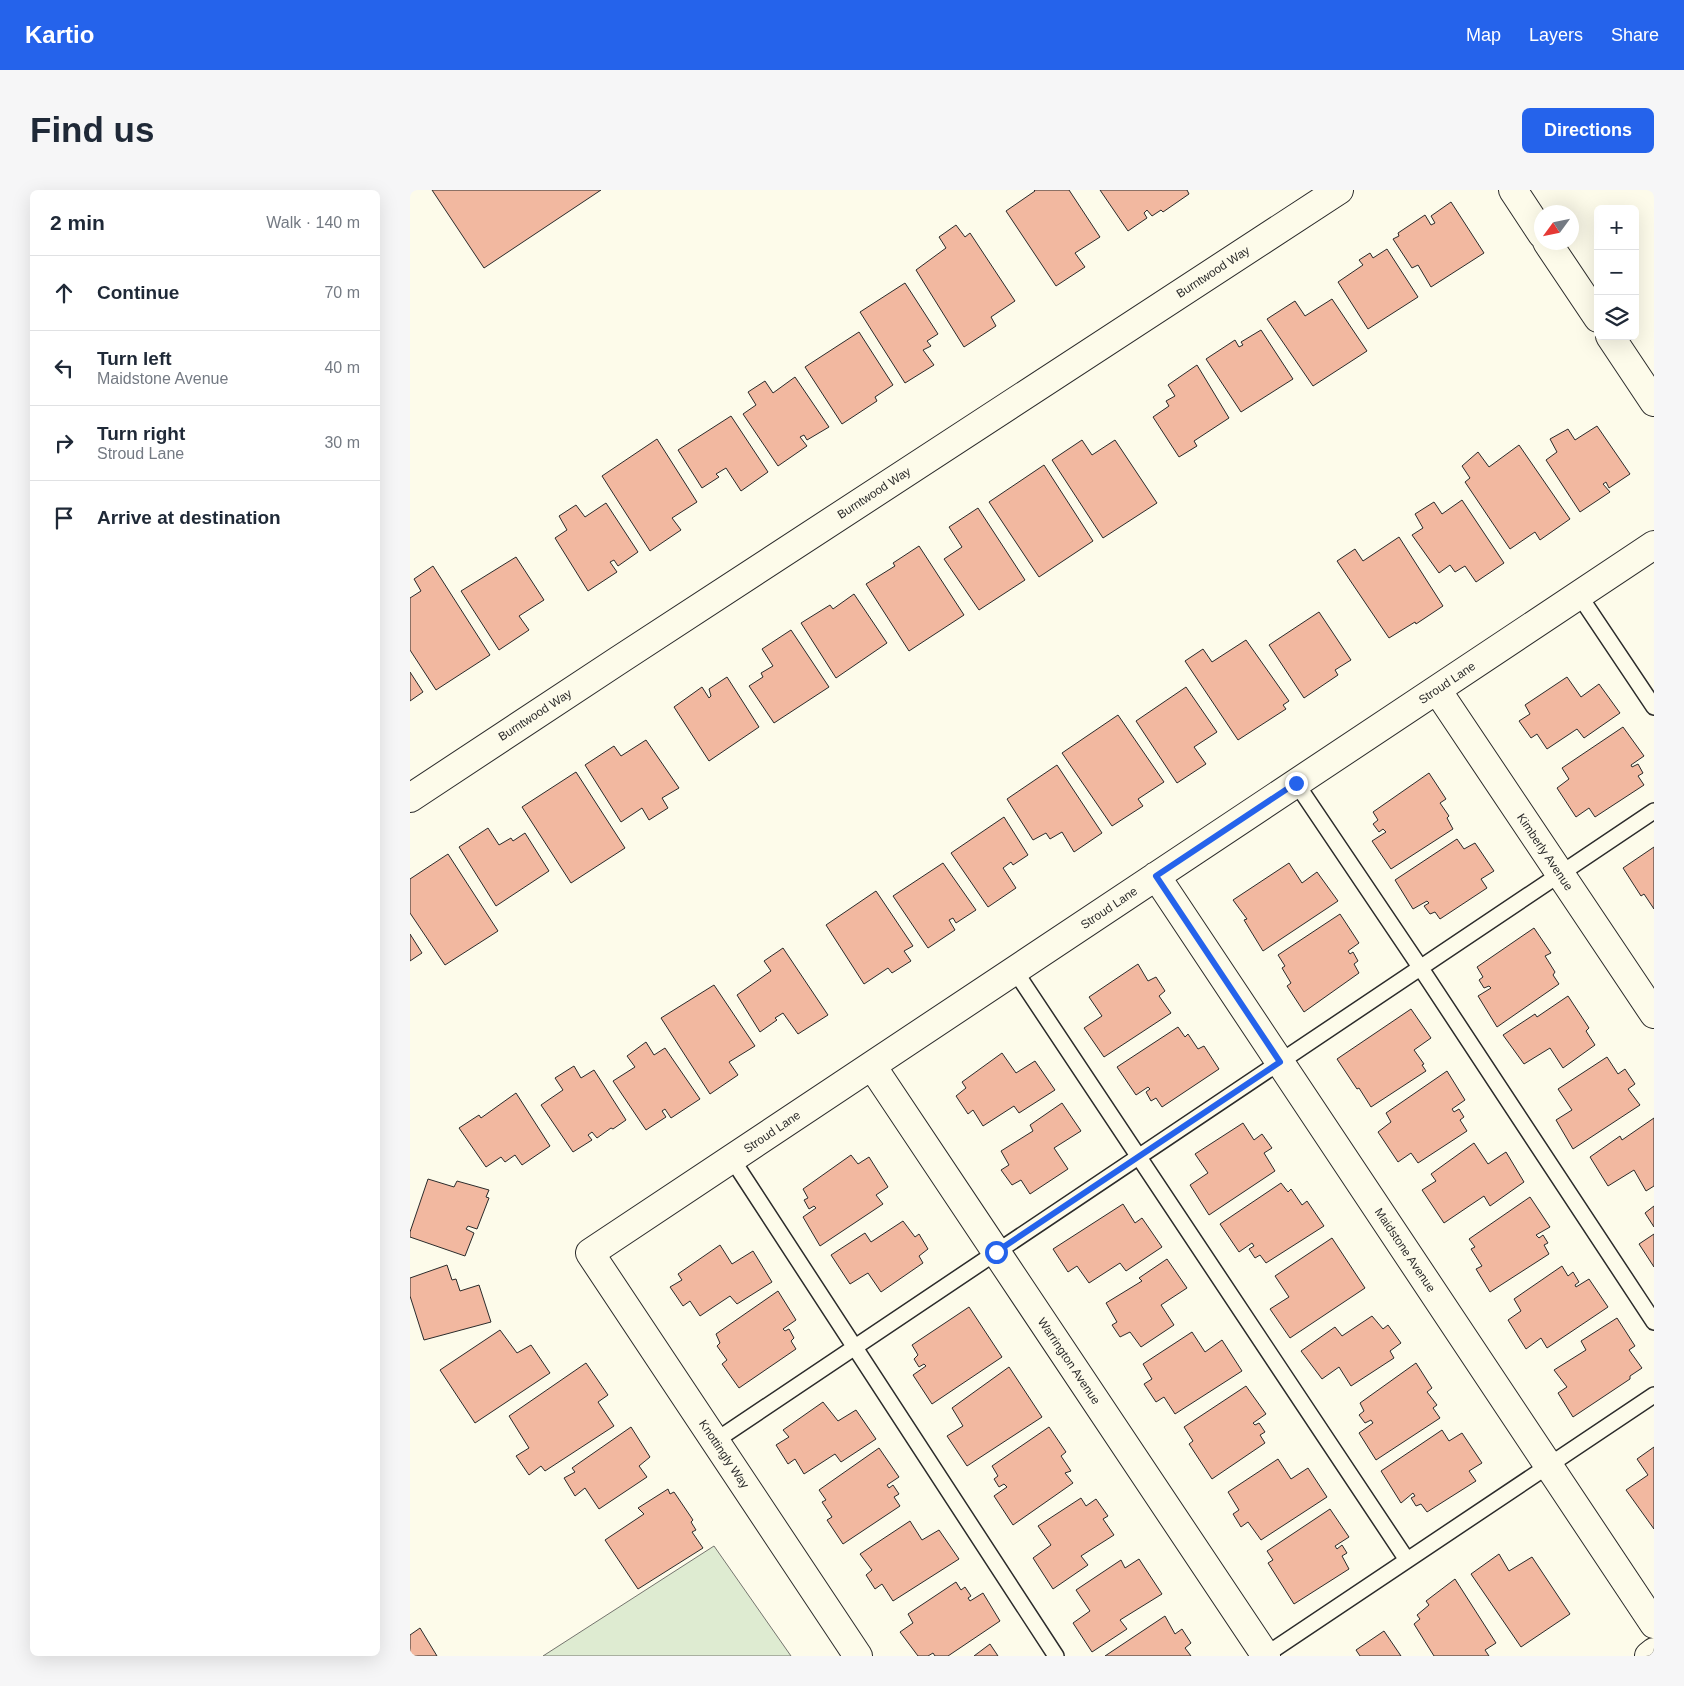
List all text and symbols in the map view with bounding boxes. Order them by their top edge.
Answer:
text: Kartio [25,21,94,48]
text: Map [1466,25,1501,45]
text: Layers [1529,25,1583,45]
text: Share [1611,25,1659,45]
button: Directions [1522,108,1654,153]
text: Find us [30,110,154,149]
north arrow [1534,205,1579,250]
map controls [1594,205,1639,340]
button: + [1594,205,1639,250]
text: 2 min [50,211,105,234]
text: Walk · 140 m [266,214,360,231]
street label: Burntwood Way [1174,243,1252,301]
button: − [1594,250,1639,295]
icon: ahead [50,279,78,307]
text: Continue [97,282,179,303]
text: 70 m [324,284,360,301]
button: layers [1594,295,1639,340]
text: Turn left [97,348,172,369]
icon: left [50,354,78,382]
text: 40 m [324,359,360,376]
text: Maidstone Avenue [97,370,228,387]
text: Turn right [97,423,185,444]
icon: right [50,429,78,457]
text: 30 m [324,434,360,451]
text: Stroud Lane [97,445,184,462]
street label: Burntwood Way [835,464,913,522]
icon: arrive [50,504,78,532]
text: Arrive at destination [97,507,281,528]
street label: Stroud Lane [1416,659,1478,707]
street label: Burntwood Way [496,686,574,744]
route end [1285,772,1308,795]
street label: Kimberly Avenue [1514,811,1576,893]
street label: Stroud Lane [1078,884,1140,932]
street label: Stroud Lane [741,1108,803,1156]
street label: Maidstone Avenue [1372,1205,1439,1295]
route start [985,1241,1008,1264]
street label: Warrington Avenue [1035,1315,1103,1407]
street label: Knottingly Way [696,1417,752,1491]

